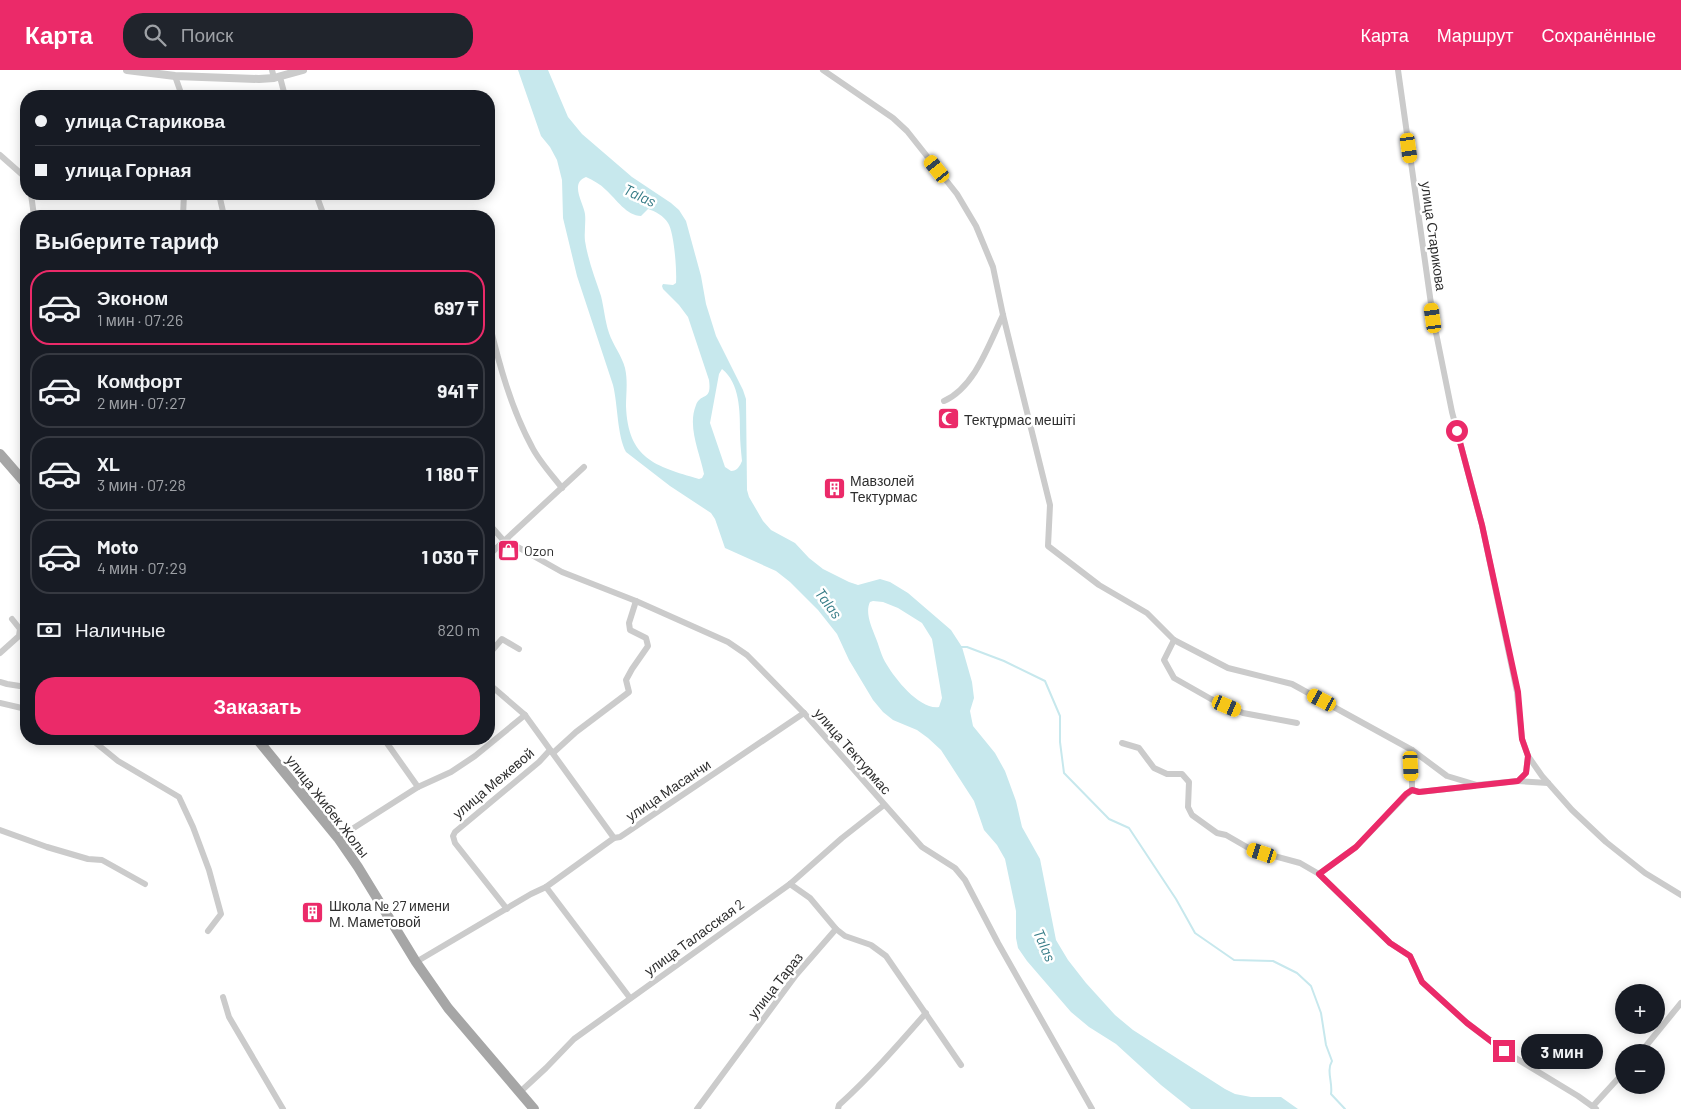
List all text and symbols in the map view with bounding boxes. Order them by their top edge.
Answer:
search box [123,13,473,58]
text: Карта [25,20,93,49]
icon: search [141,21,169,49]
text: Поиск [181,23,233,46]
text: Карта [1361,24,1409,46]
text: Маршрут [1437,24,1513,46]
text: Сохранённые [1541,24,1656,46]
text: улица Старикова [65,109,225,132]
car [1399,132,1418,164]
car [921,153,952,185]
text: улица Горная [65,158,192,181]
water label: Talas [621,180,659,210]
street label: улица Старикова [1418,180,1450,292]
text: Выберите тариф [35,227,219,253]
icon: car [37,285,82,330]
text: Эконом [97,286,168,309]
text: 697 ₸ [434,296,478,319]
car [1423,302,1442,334]
text: 1 мин · 07:26 [97,310,183,329]
icon: car [37,368,82,413]
text: Комфорт [97,369,182,392]
text: 941 ₸ [437,379,478,402]
text: 2 мин · 07:27 [97,393,186,412]
mosque icon: Тектұрмас мешіті [936,407,960,431]
place label: Тектұрмас мешіті [964,411,1076,428]
route start [1446,420,1468,442]
icon: car [37,451,82,496]
text: XL [97,452,120,475]
text: 1 180 ₸ [425,462,478,485]
place label: Мавзолей Тектурмас [850,472,917,505]
text: 3 мин · 07:28 [97,475,186,494]
building icon: Мавзолей Тектурмас [822,476,846,500]
icon: car [37,534,82,579]
text: Moto [97,535,139,558]
shop icon: Ozon [496,538,520,562]
place label: Ozon [524,542,554,559]
text: 1 030 ₸ [421,545,478,568]
text: 4 мин · 07:29 [97,558,187,577]
water label: Talas [812,584,846,622]
icon: cash [35,616,63,644]
text: Наличные [75,618,166,641]
text: 820 m [438,620,480,639]
button: Заказать [35,677,480,735]
car [1305,686,1338,714]
car [1210,693,1243,719]
street label: улица Тектурмас [811,704,895,798]
street label: улица Межевой [449,744,537,822]
street label: улица Жибек Жолы [283,751,373,861]
car [1402,751,1419,781]
street label: улица Масанчи [622,755,714,825]
car [1245,841,1278,865]
street label: улица Таласская 2 [641,895,747,979]
place label: Школа № 27 имени М. Маметовой [329,897,450,930]
building icon: Школа № 27 имени М. Маметовой [301,901,325,925]
water label: Talas [1030,926,1060,964]
street label: улица Тараз [744,949,806,1021]
map controls [1615,984,1665,1094]
button: + [1615,984,1665,1034]
callout: 3 мин [1522,1034,1604,1068]
route end [1493,1040,1515,1062]
text: 3 мин [1540,1042,1584,1061]
button: − [1615,1044,1665,1094]

